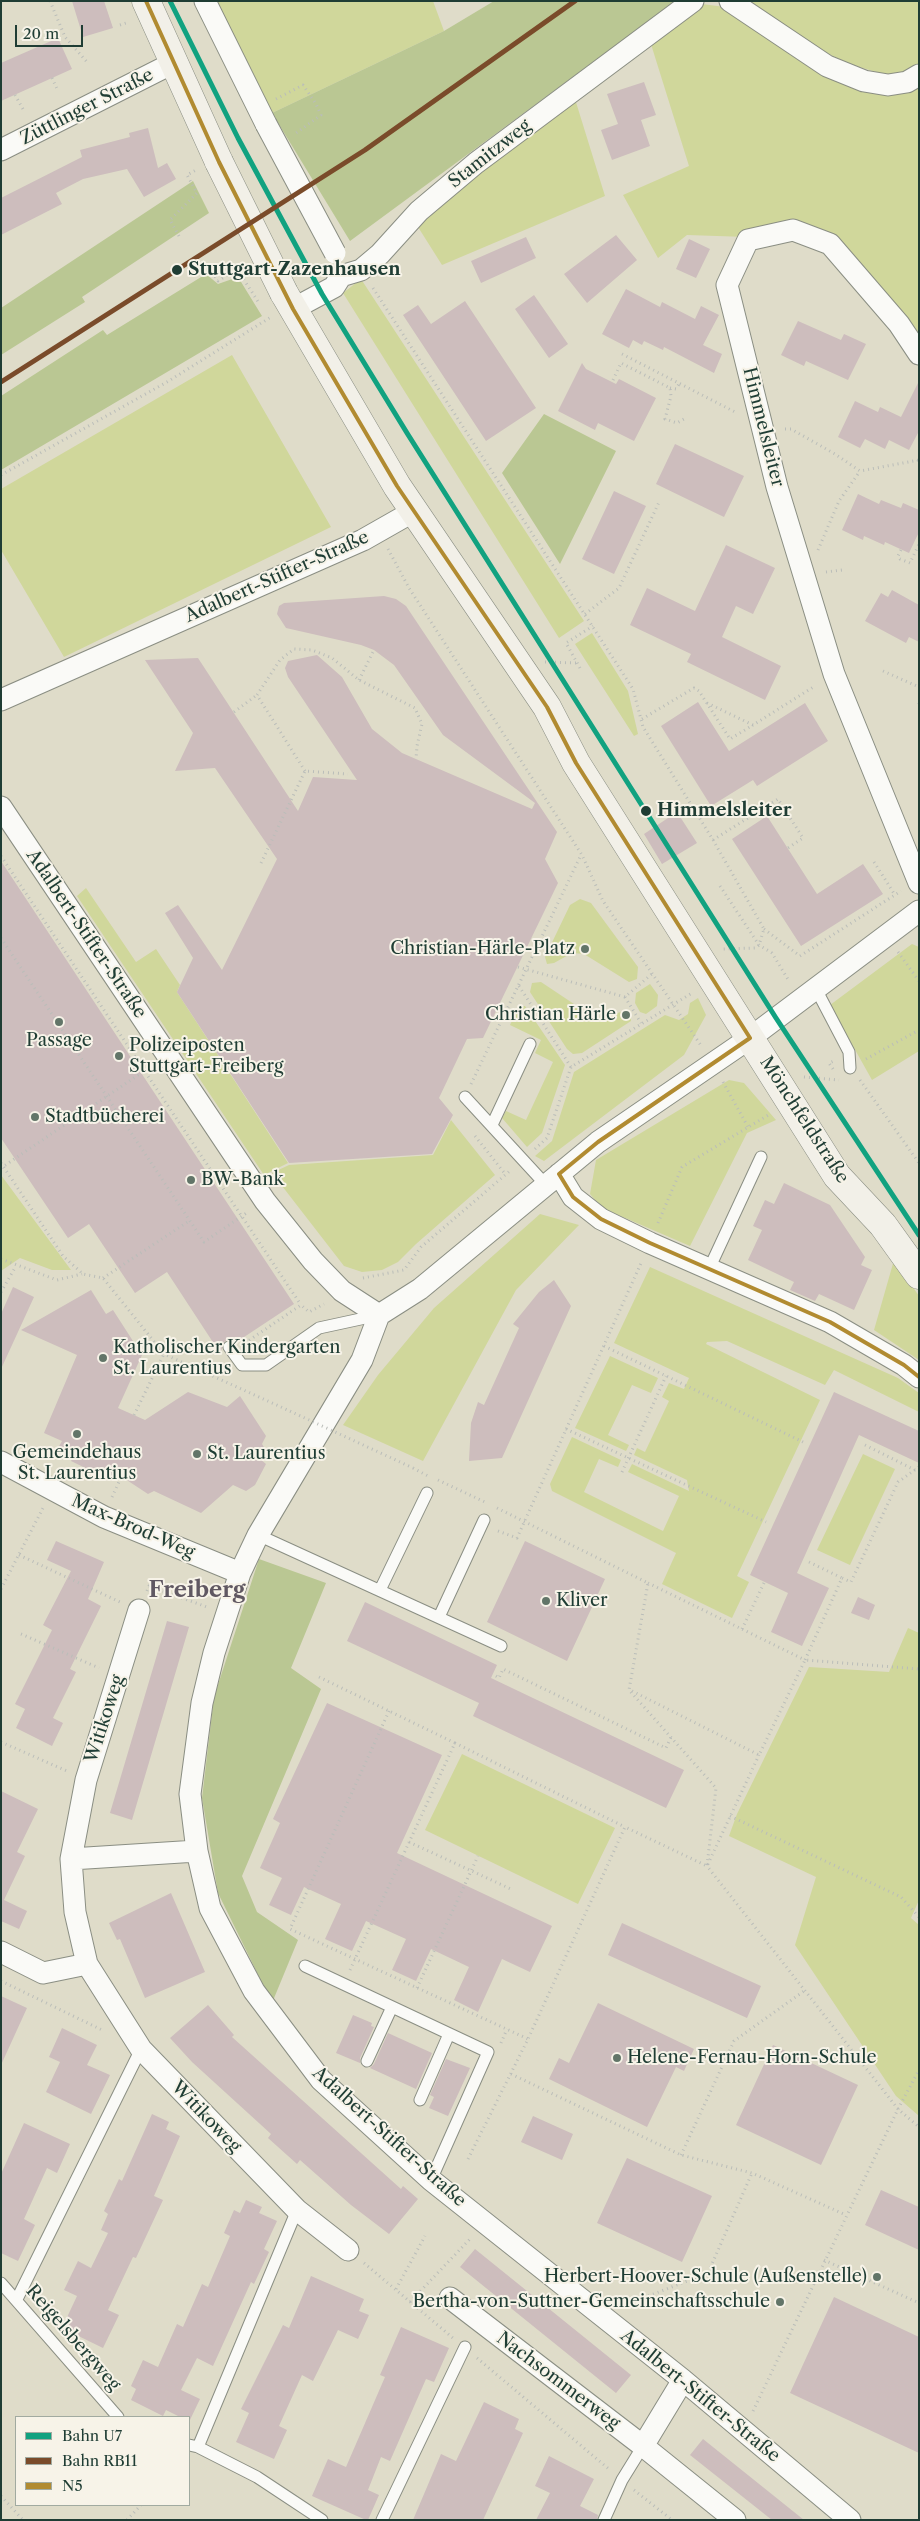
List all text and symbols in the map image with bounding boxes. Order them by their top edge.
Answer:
scale bar [18,15,85,47]
text: 20 m [23,24,59,43]
street label: Züttlinger Straße [17,64,157,150]
street label: Stamitzweg [445,115,535,193]
place label: Stuttgart-Zazenhausen [188,259,401,281]
marker: Stuttgart-Zazenhausen [170,263,184,277]
street label: Himmelsleiter [738,365,788,489]
street label: Adalbert-Stifter-Straße [182,527,372,627]
place label: Himmelsleiter [657,800,792,822]
marker: Himmelsleiter [639,804,653,818]
street label: Adalbert-Stifter-Straße [21,845,151,1023]
place label: Christian-Härle-Platz [390,938,575,960]
marker: Christian-Härle-Platz [579,943,591,955]
place label: Christian Härle [485,1004,616,1026]
marker: Christian Härle [620,1009,632,1021]
marker: Passage [53,1016,65,1028]
place label: Passage [26,1030,92,1052]
place label: Polizeiposten Stuttgart-Freiberg [129,1035,283,1078]
marker: Polizeiposten Stuttgart-Freiberg [113,1050,125,1062]
street label: Mönchfeldstraße [755,1052,853,1188]
place label: Stadtbücherei [45,1106,164,1128]
marker: Stadtbücherei [29,1111,41,1123]
place label: BW-Bank [201,1169,284,1191]
marker: BW-Bank [185,1174,197,1186]
place label: Katholischer Kindergarten St. Laurentius [113,1337,341,1380]
marker: Katholischer Kindergarten St. Laurentius [97,1352,109,1364]
marker: Gemeindehaus St. Laurentius [71,1428,83,1440]
place label: Gemeindehaus St. Laurentius [13,1442,141,1485]
place label: St. Laurentius [207,1443,325,1465]
marker: St. Laurentius [191,1448,203,1460]
street label: Max-Brod-Weg [68,1490,198,1564]
district label: Freiberg [149,1578,245,1604]
place label: Kliver [556,1590,608,1612]
marker: Kliver [540,1595,552,1607]
street label: Witikoweg [81,1672,129,1766]
place label: Helene-Fernau-Horn-Schule [627,2047,877,2069]
marker: Helene-Fernau-Horn-Schule [611,2052,623,2064]
street label: Adalbert-Stifter-Straße [308,2062,470,2212]
street label: Witikoweg [167,2077,245,2157]
place label: Herbert-Hoover-Schule (Außenstelle) [544,2266,867,2288]
marker: Herbert-Hoover-Schule (Außenstelle) [871,2271,883,2283]
street label: Reigelsbergweg [21,2281,125,2395]
place label: Bertha-von-Suttner-Gemeinschaftsschule [413,2291,770,2313]
marker: Bertha-von-Suttner-Gemeinschaftsschule [774,2296,786,2308]
street label: Adalbert-Stifter-Straße [616,2325,784,2467]
street label: Nachsommerweg [492,2328,624,2434]
legend [15,2416,190,2506]
text: Bahn U7 [62,2426,122,2445]
text: Bahn RB11 [62,2451,137,2470]
text: N5 [62,2476,83,2495]

